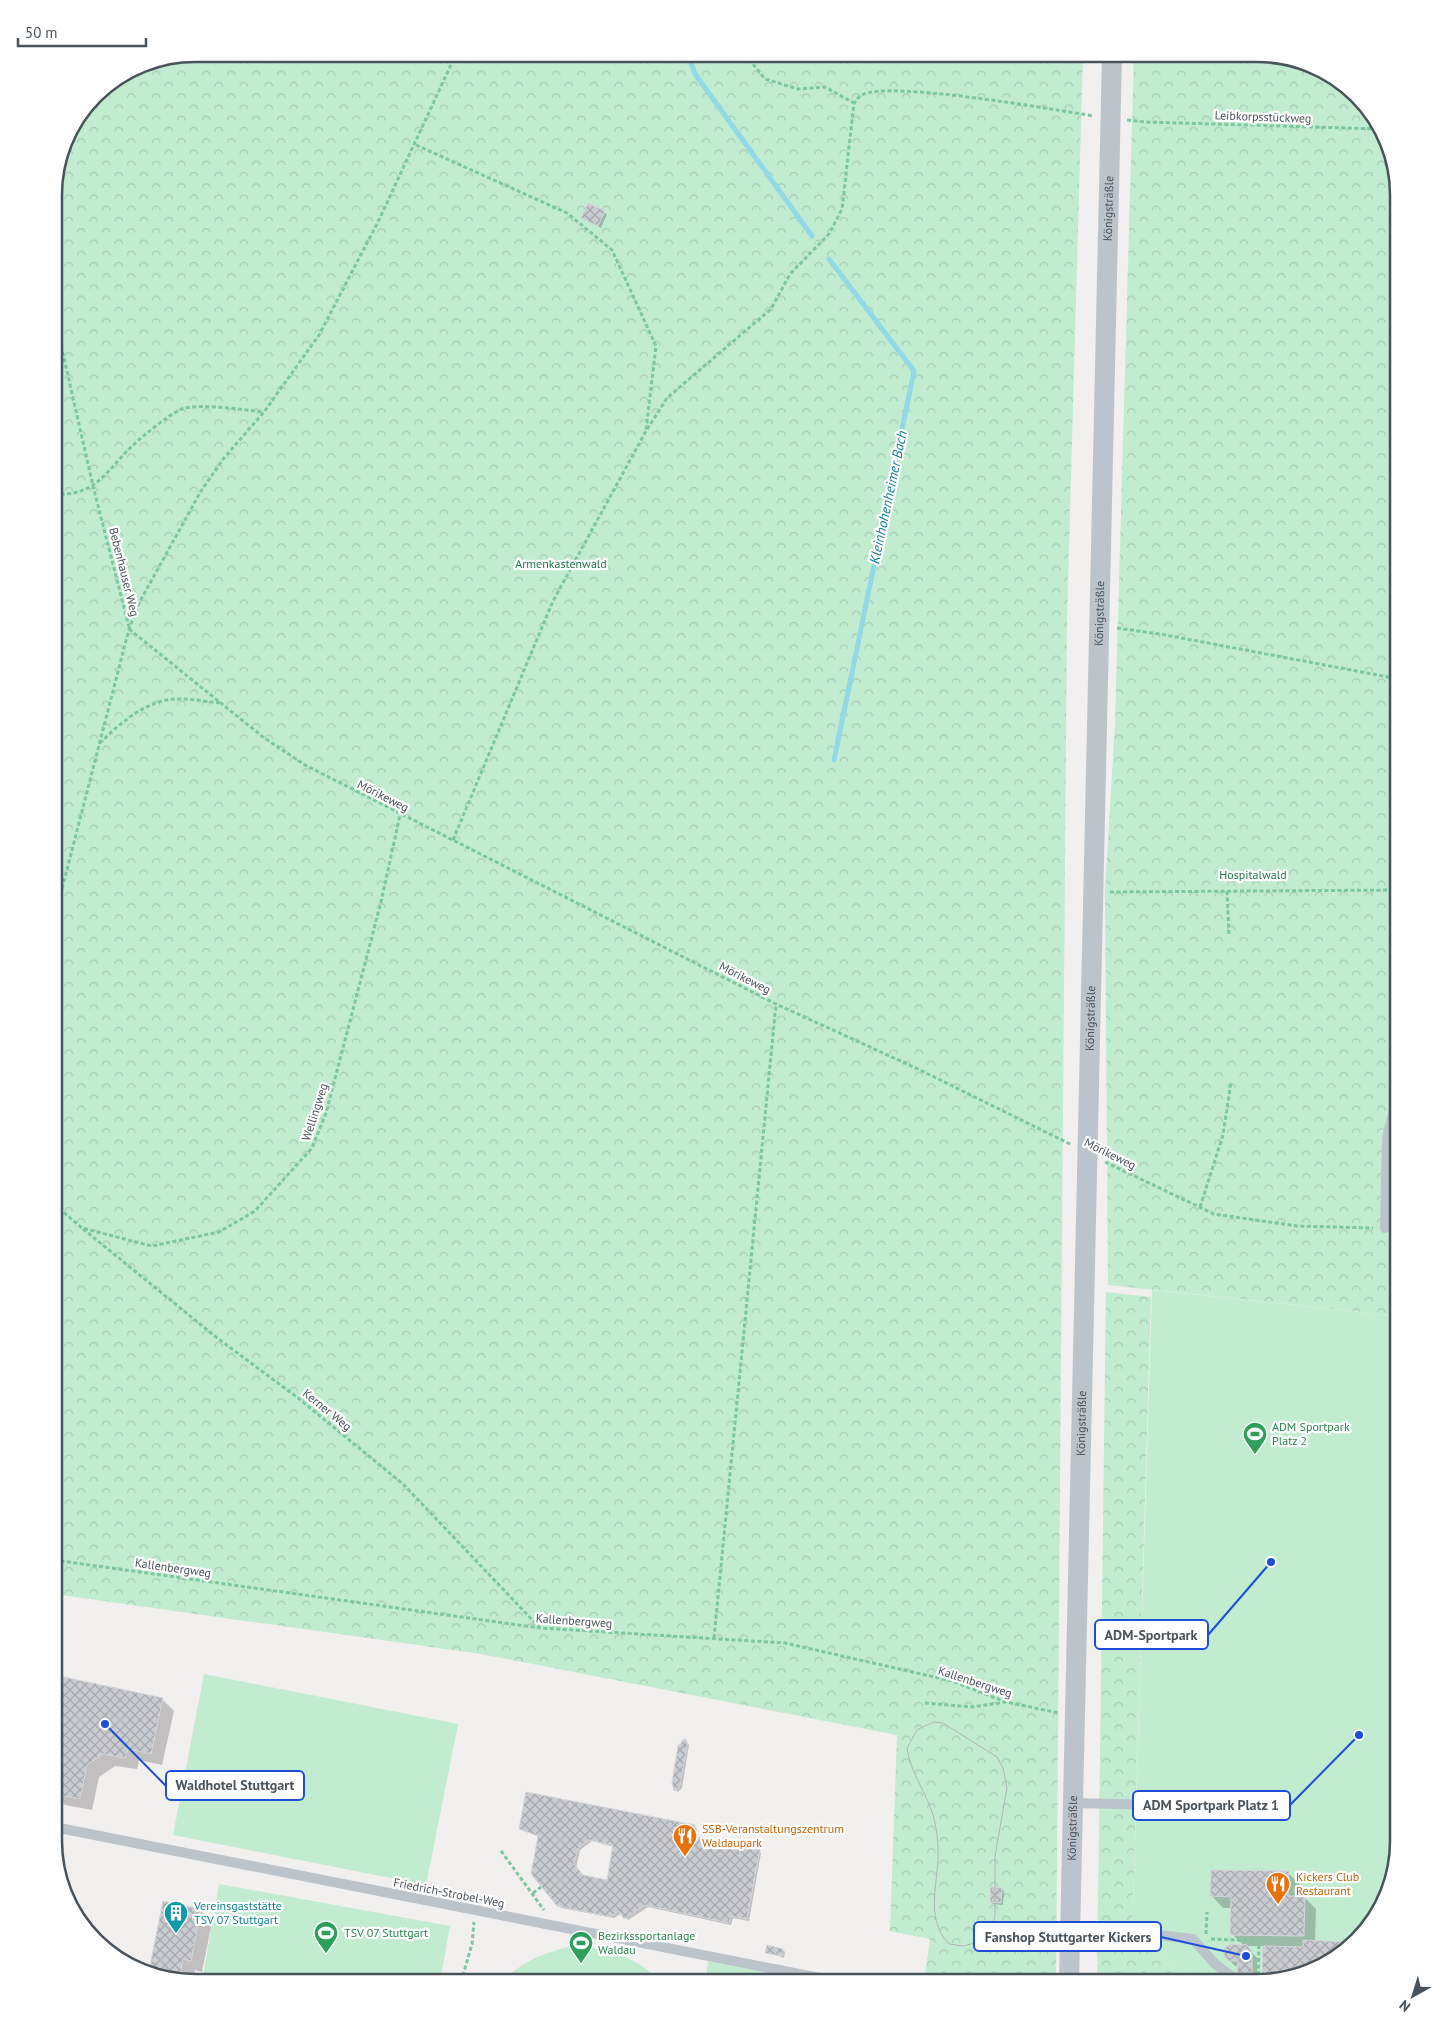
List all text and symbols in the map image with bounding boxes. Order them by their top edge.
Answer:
scale bar [18,15,145,47]
text: 50 m [25,23,58,42]
street label: Leibkorpsstückweg [1214,107,1312,126]
street label: Königsträßle [1100,176,1116,241]
water label: Kleinhohenheimer Bach [865,429,911,565]
street label: Bebenhauser Weg [106,526,143,618]
park label: Armenkastenwald [515,556,607,571]
street label: Königsträßle [1091,580,1107,646]
street label: Mörikeweg [355,776,412,815]
park label: Hospitalwald [1219,867,1287,882]
street label: Mörikeweg [717,958,774,997]
street label: Königsträßle [1082,985,1098,1051]
street label: Wellingweg [298,1081,331,1143]
street label: Mörikeweg [1082,1135,1139,1173]
street label: Kerner Weg [300,1385,355,1434]
street label: Königsträßle [1073,1390,1089,1456]
place label: ADM Sportpark Platz 2 [1272,1419,1350,1448]
sports icon: ADM Sportpark Platz 2 [1242,1421,1268,1455]
street label: Kallenbergweg [134,1555,212,1580]
street label: Kallenbergweg [535,1610,613,1631]
callout: ADM-Sportpark [1095,1620,1208,1649]
text: ADM-Sportpark [1105,1626,1198,1644]
street label: Kallenbergweg [936,1663,1014,1701]
callout: Waldhotel Stuttgart [166,1771,304,1800]
text: Waldhotel Stuttgart [176,1776,295,1794]
callout: ADM Sportpark Platz 1 [1133,1791,1290,1820]
street label: Königsträßle [1064,1795,1080,1861]
text: ADM Sportpark Platz 1 [1143,1796,1279,1814]
place label: SSB-Veranstaltungszentrum Waldaupark [702,1821,844,1850]
restaurant icon: SSB-Veranstaltungszentrum Waldaupark [672,1823,698,1857]
place label: Kickers Club Restaurant [1296,1869,1359,1898]
restaurant icon: Kickers Club Restaurant [1265,1871,1291,1905]
street label: Friedrich-Strobel-Weg [392,1874,506,1911]
place label: Vereinsgaststätte TSV 07 Stuttgart [193,1898,282,1927]
building icon: Vereinsgaststätte TSV 07 Stuttgart [163,1900,189,1934]
sports icon: TSV 07 Stuttgart [313,1920,339,1954]
callout: Fanshop Stuttgarter Kickers [974,1922,1161,1951]
place label: TSV 07 Stuttgart [344,1925,428,1940]
place label: Bezirkssportanlage Waldau [598,1928,695,1957]
text: Fanshop Stuttgarter Kickers [985,1928,1151,1946]
sports icon: Bezirkssportanlage Waldau [568,1930,594,1964]
north arrow [1388,1971,1438,2021]
text: N [1396,1996,1414,2016]

